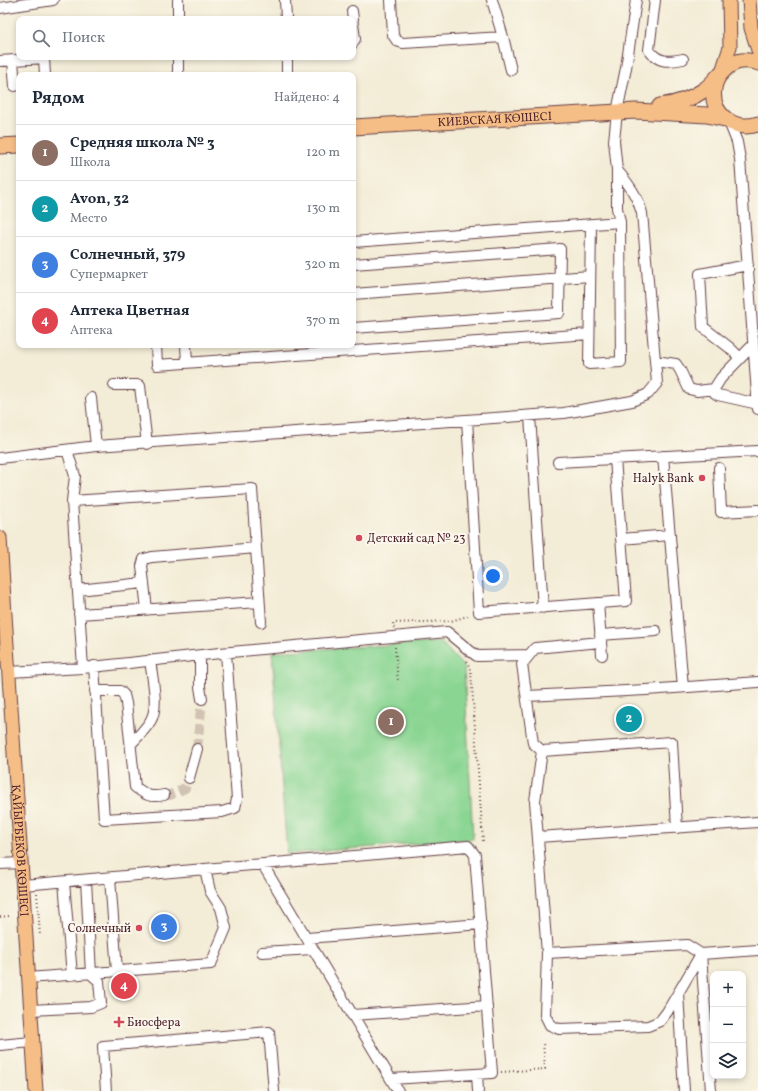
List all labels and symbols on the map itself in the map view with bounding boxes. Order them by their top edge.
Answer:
street label: КИЕВСКАЯ КӨШЕСІ [437,109,552,131]
place label: Halyk Bank [633,471,694,487]
marker: Halyk Bank [697,473,707,483]
place label: Детский сад № 23 [367,531,465,547]
marker: Детский сад № 23 [354,533,364,543]
your location [483,566,503,586]
pin: 2 [616,704,642,734]
pin: 1 [378,707,404,737]
street label: ҚАЙЫРБЕКОВ КӨШЕСІ [7,784,32,917]
pin: 3 [151,912,177,942]
place label: Солнечный [68,921,131,937]
marker: Солнечный [134,923,144,933]
pin: 4 [111,971,137,1001]
place label: Биосфера [127,1015,180,1031]
marker: Биосфера [114,1017,124,1027]

